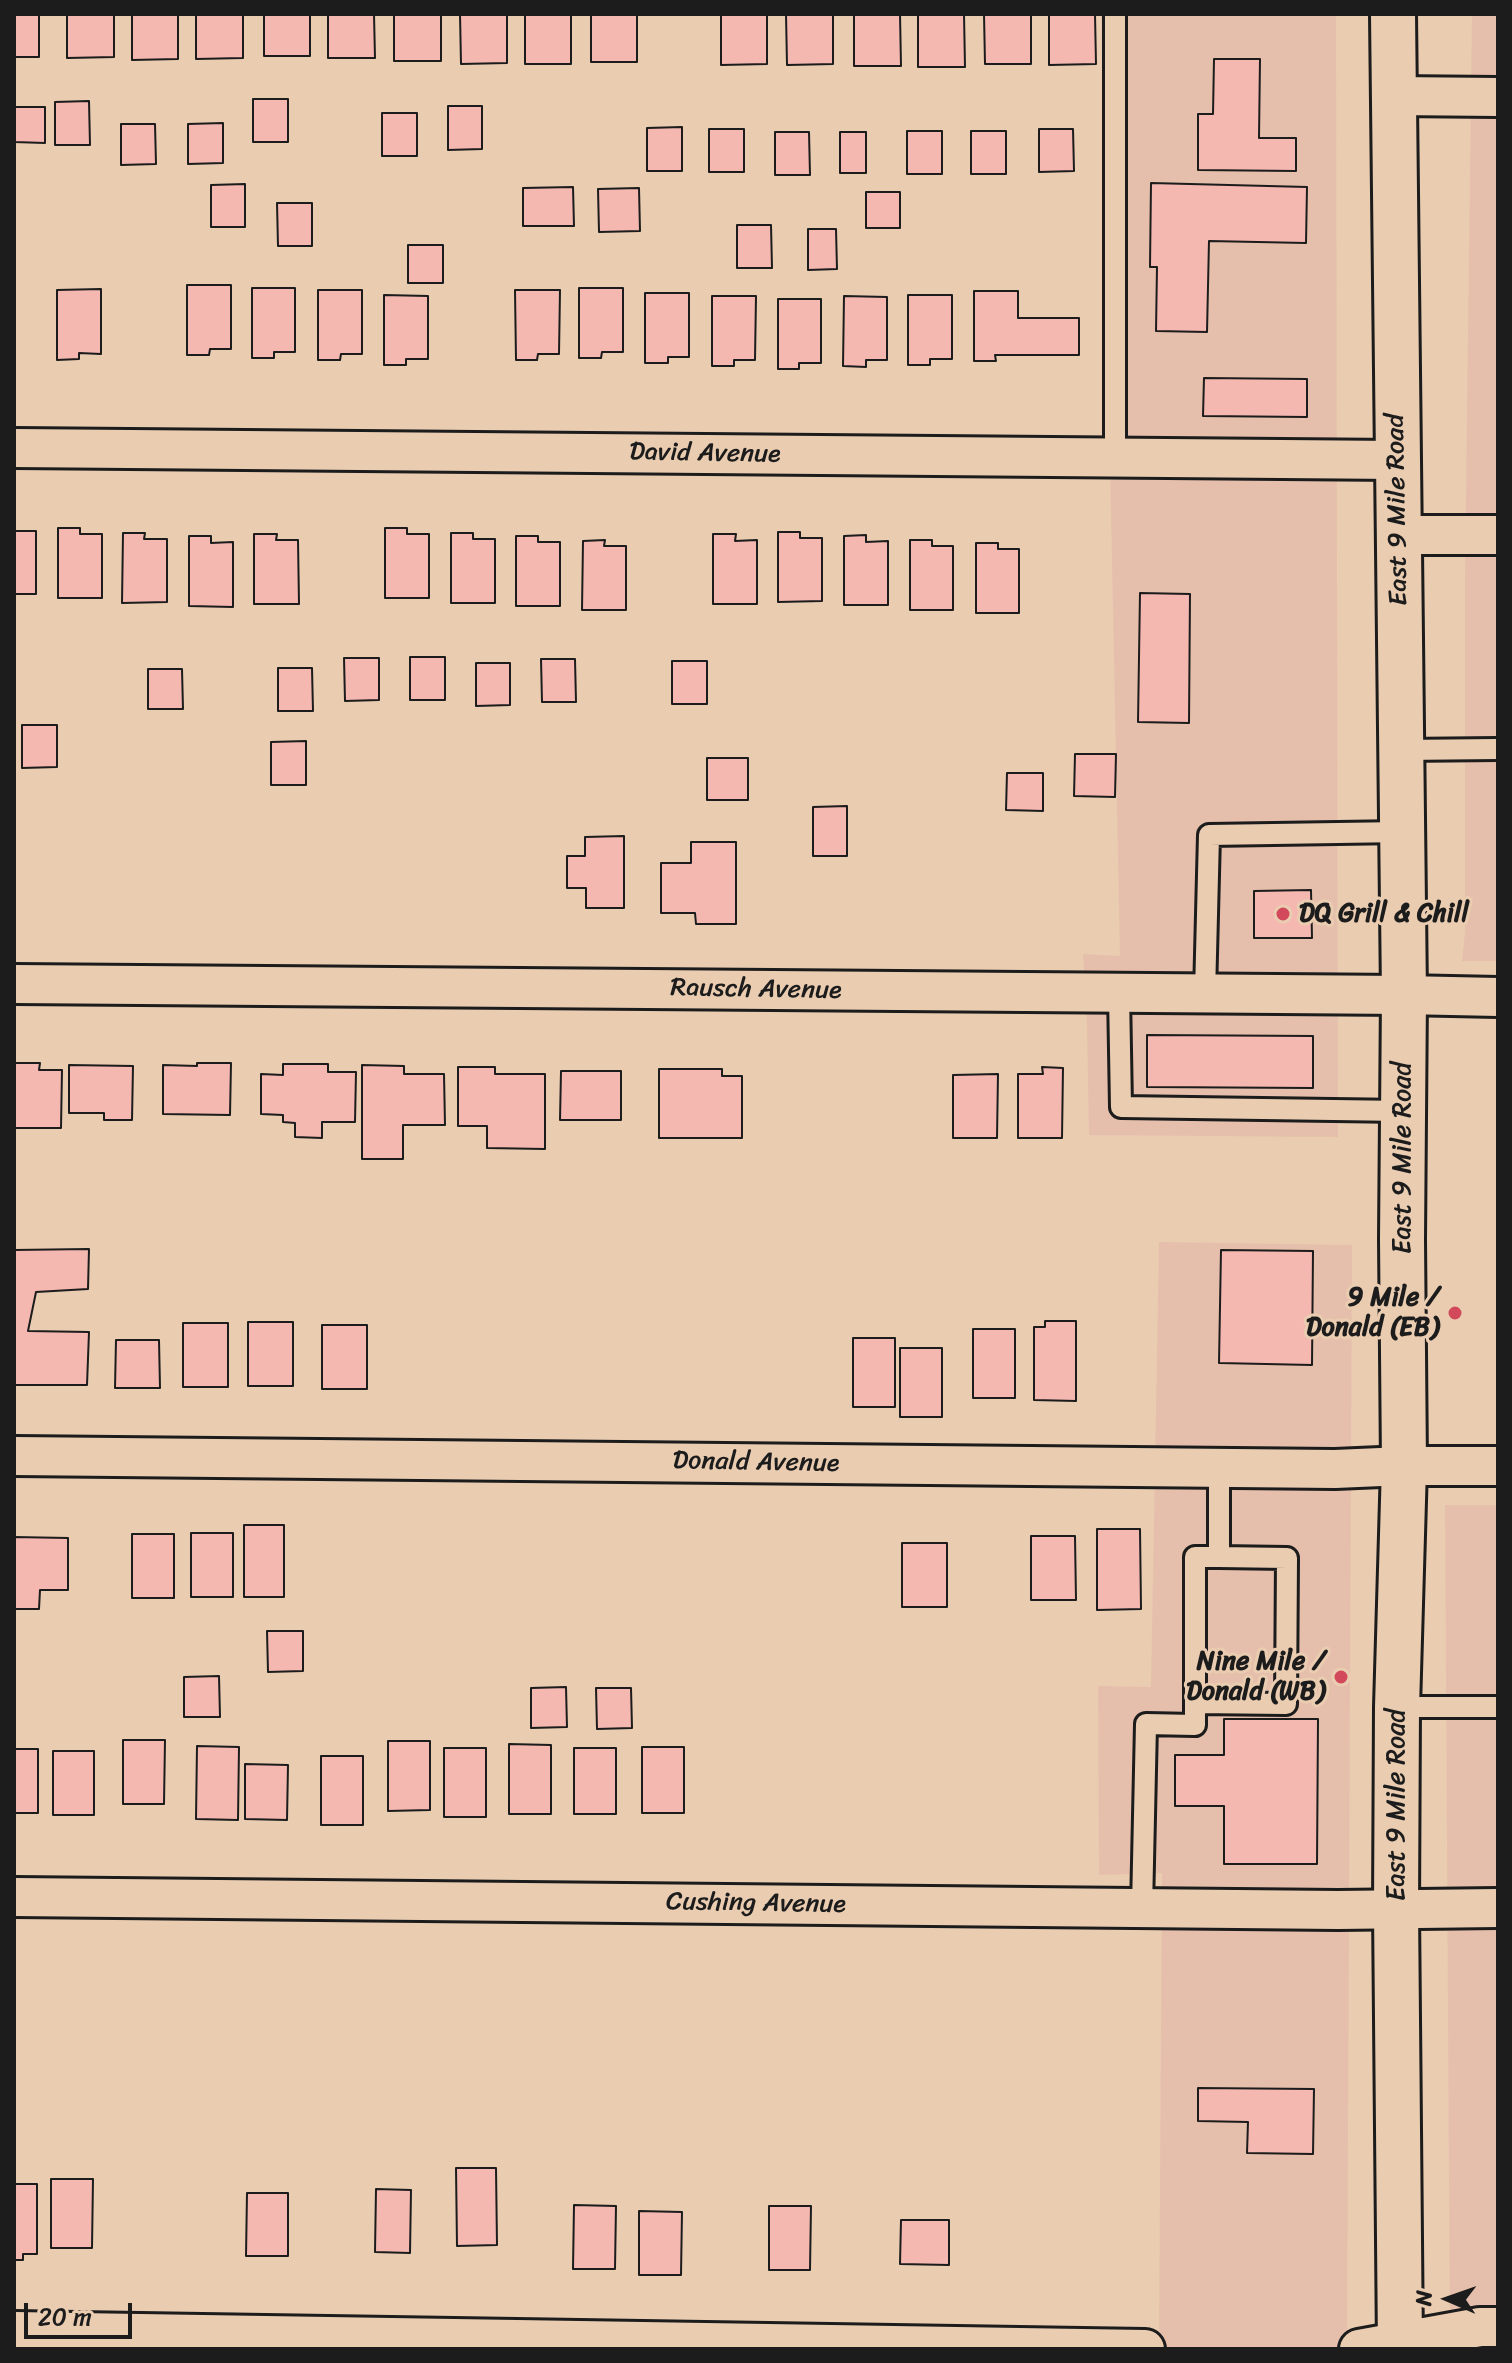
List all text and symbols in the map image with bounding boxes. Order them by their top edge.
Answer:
street label: East 9 Mile Road [1381,414,1415,606]
street label: David Avenue [629,437,781,471]
place label: DQ Grill & Chill [1299,898,1469,930]
marker: DQ Grill & Chill [1274,905,1292,923]
street label: Rausch Avenue [670,973,842,1007]
street label: East 9 Mile Road [1387,1062,1419,1254]
place label: 9 Mile / Donald (EB) [1306,1282,1439,1344]
marker: 9 Mile / Donald (EB) [1446,1304,1464,1322]
street label: Donald Avenue [672,1446,840,1480]
place label: Nine Mile / Donald (WB) [1186,1646,1325,1708]
marker: Nine Mile / Donald (WB) [1332,1668,1350,1686]
street label: East 9 Mile Road [1381,1709,1413,1901]
street label: Cushing Avenue [666,1887,846,1921]
north arrow [1408,2259,1488,2339]
scale bar [28,2287,136,2337]
text: N [1404,2290,1443,2306]
text: 20 m [38,2296,92,2338]

